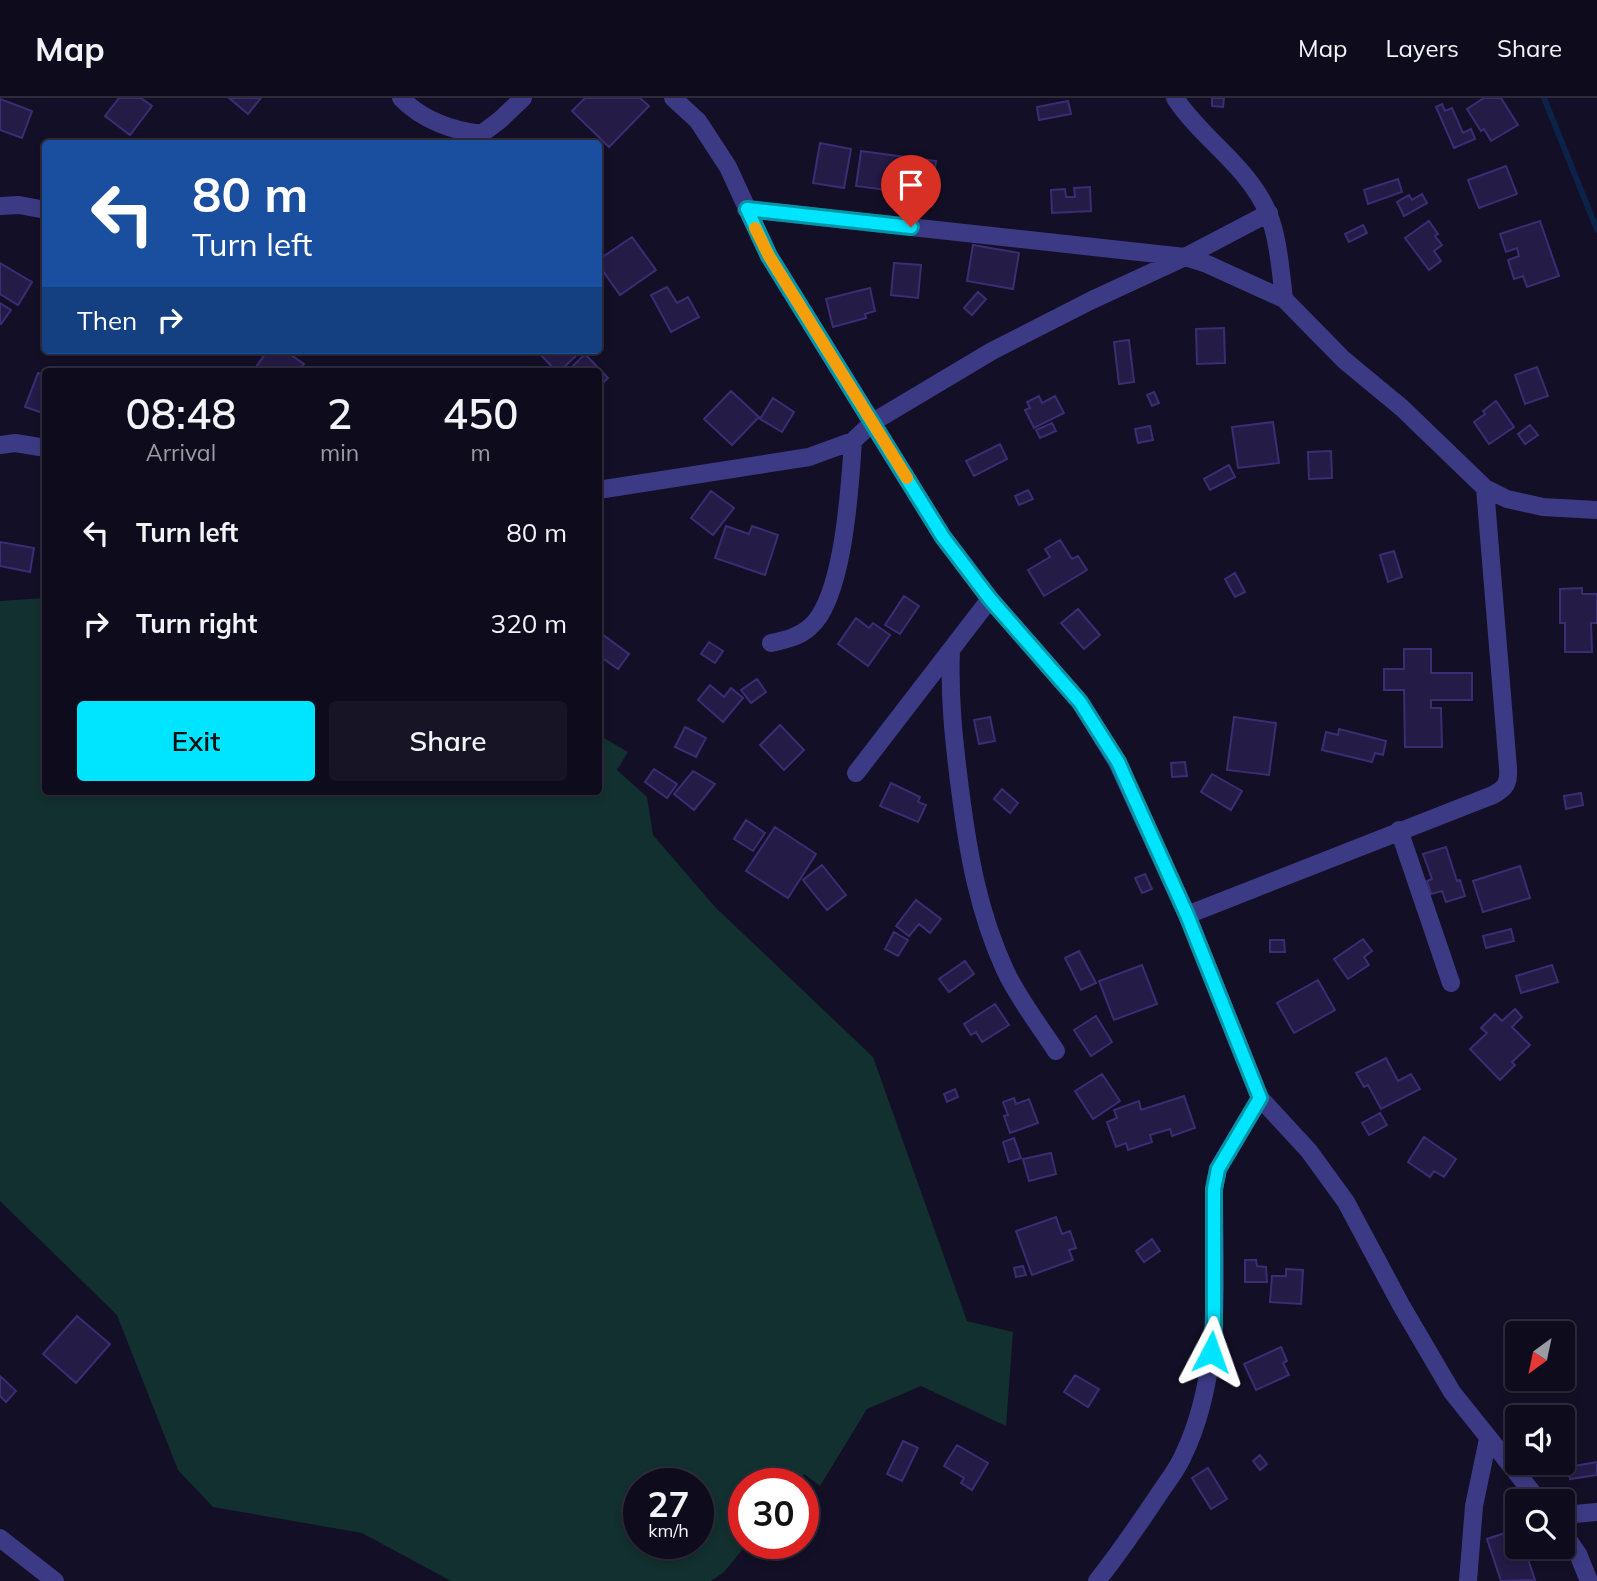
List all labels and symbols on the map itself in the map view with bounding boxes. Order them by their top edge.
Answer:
pin [881,155,941,227]
position arrow [1174,1315,1248,1389]
north arrow [1505,1321,1575,1391]
speed limit sign: 30 [728,1468,819,1559]

